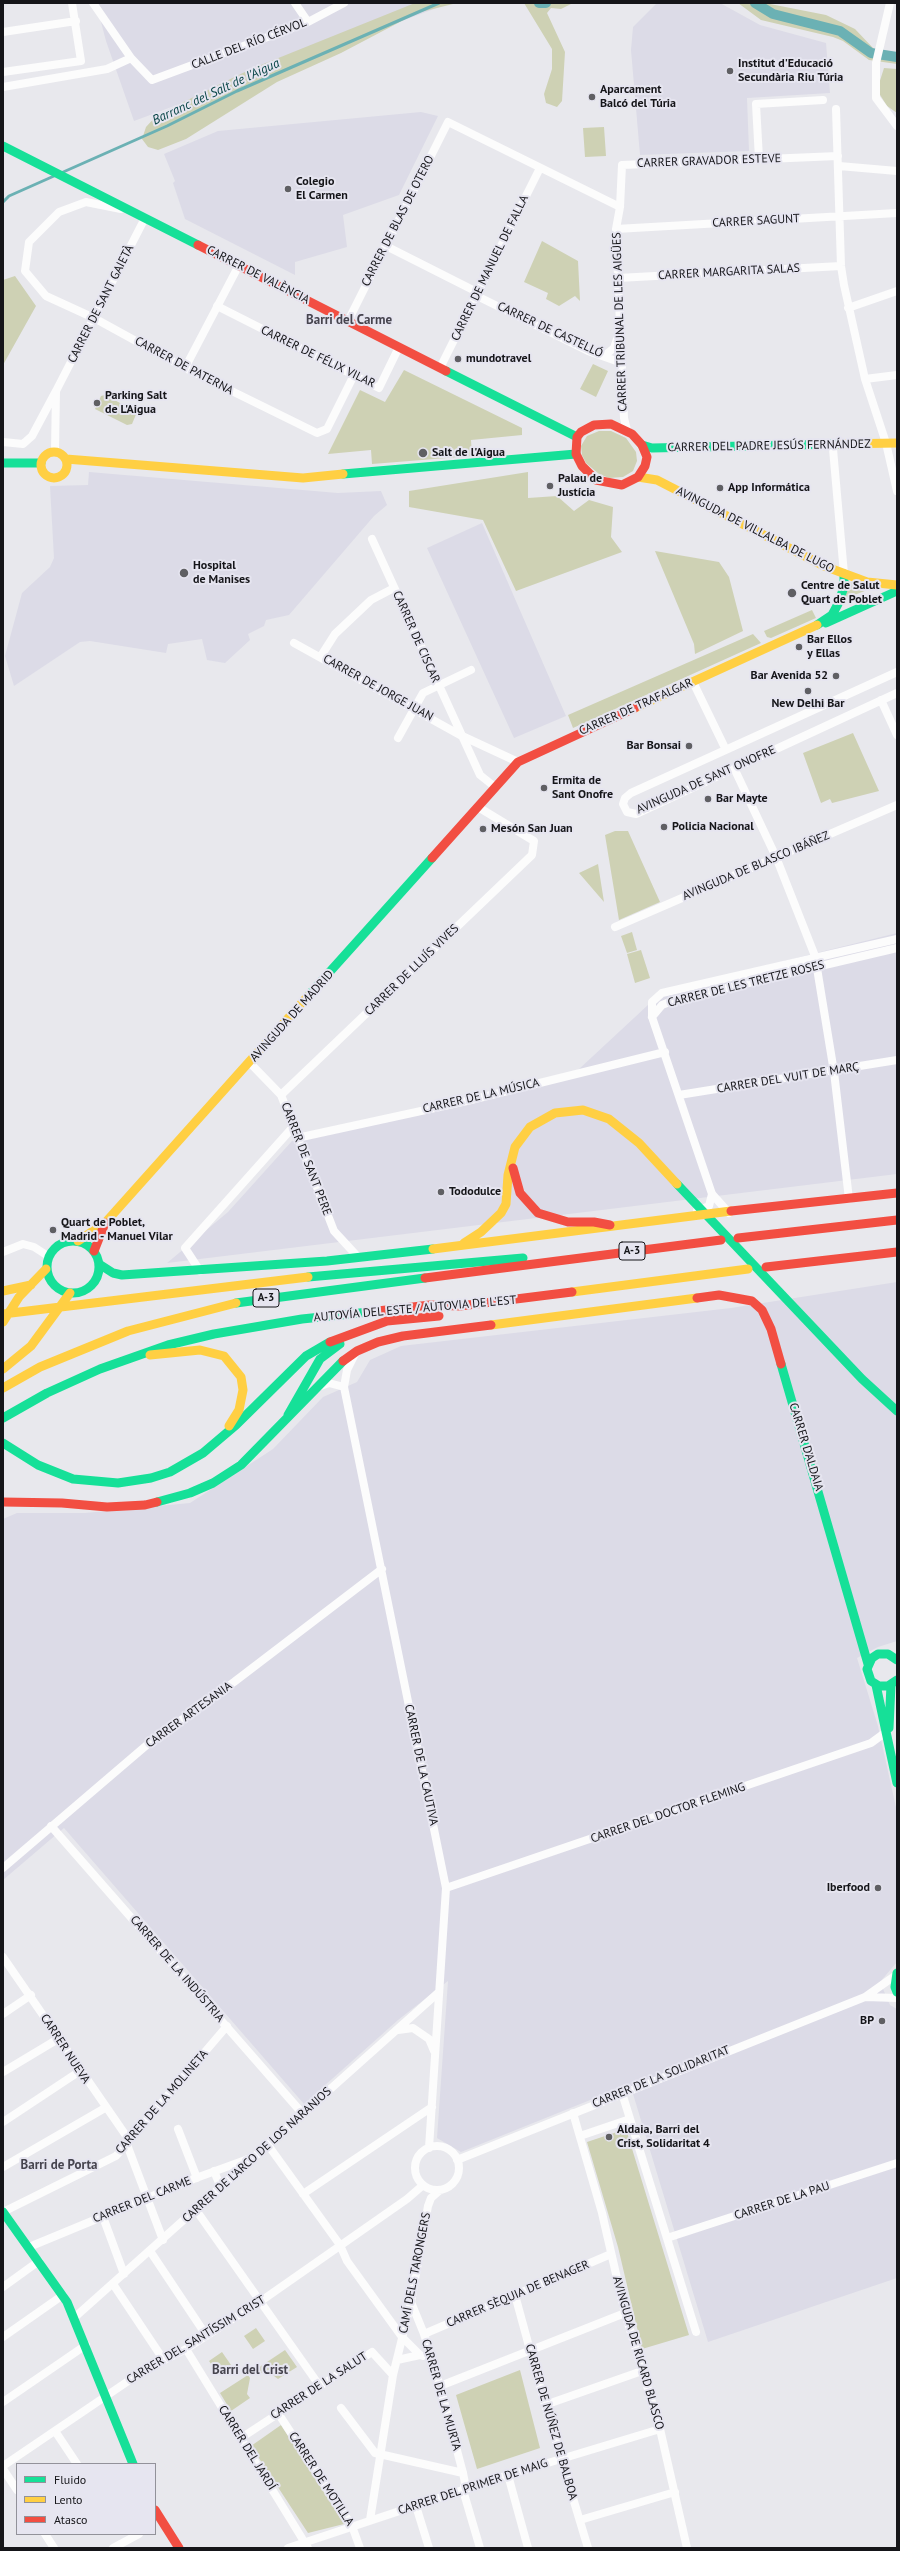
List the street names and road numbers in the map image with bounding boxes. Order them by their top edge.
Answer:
street label: CALLE DEL RÍO CÉRVOL [189,15,309,73]
street label: CARRER GRAVADOR ESTEVE [637,151,781,171]
street label: CARRER DE BLAS DE OTERO [359,153,437,289]
street label: CARRER DE MANUEL DE FALLA [448,193,532,343]
street label: CARRER SAGUNT [712,212,800,230]
street label: CARRER TRIBUNAL DE LES AIGÜES [610,232,630,412]
street label: CARRER DE SANT GAIETÀ [65,243,137,365]
street label: CARRER DE VALÈNCIA [204,243,312,307]
street label: CARRER MARGARITA SALAS [658,261,800,283]
street label: CARRER DE CASTELLÓ [495,299,605,361]
street label: CARRER DE FÉLIX VILAR [258,323,378,391]
street label: CARRER DE PATERNA [132,334,236,398]
street label: CARRER DEL PADRE JESÚS FERNÁNDEZ [667,437,871,455]
street label: AVINGUDA DE VILLALBA DE LUGO [674,484,836,576]
street label: CARRER DE CISCAR [389,589,443,685]
street label: CARRER DE JORGE JUAN [320,652,436,724]
street label: CARRER DE TRAFALGAR [577,675,695,739]
street label: AVINGUDA DE SANT ONOFRE [634,743,778,817]
street label: AVINGUDA DE BLASCO IBÁÑEZ [680,828,832,904]
street label: CARRER DE LLUÍS VIVES [362,921,462,1019]
street label: CARRER DE LES TRETZE ROSES [666,958,826,1010]
street label: AVINGUDA DE MADRID [247,967,337,1065]
street label: CARRER DEL VUIT DE MARÇ [716,1060,860,1096]
street label: CARRER DE LA MÚSICA [421,1076,541,1116]
street label: CARRER DE SANT PERE [278,1100,334,1218]
road number: A-3 [619,1242,645,1260]
road number: A-3 [253,1289,279,1307]
street label: AUTOVÍA DEL ESTE / AUTOVIA DE L'EST [313,1293,517,1325]
street label: CARRER D'ALDAIA [786,1401,826,1493]
street label: CARRER ARTESANIA [143,1679,235,1751]
street label: CARRER DE LA CAUTIVA [401,1703,441,1827]
street label: CARRER DEL DOCTOR FLEMING [589,1780,747,1846]
street label: CARRER DE LA INDÚSTRIA [127,1913,227,2025]
street label: CARRER NUEVA [37,2011,93,2087]
street label: CARRER DE LA SOLIDARITAT [590,2043,732,2111]
street label: CARRER DE LA MOLINETA [113,2047,211,2157]
street label: CARRER DE L'ARCO DE LOS NARANJOS [180,2084,334,2226]
street label: CARRER DEL CARME [91,2174,193,2226]
street label: CARRER DE LA PAU [733,2179,831,2223]
street label: CAMÍ DELS TARONGERS [396,2211,434,2335]
street label: CARRER SÈQUIA DE BENAGER [444,2257,592,2331]
street label: AVINGUDA DE RICARD BLASCO [609,2275,667,2431]
street label: CARRER DEL SANTÍSSIM CRIST [124,2293,268,2387]
street label: CARRER DE LA MURTA [418,2338,464,2452]
street label: CARRER DE NÚÑEZ DE BALBOA [522,2342,580,2502]
street label: CARRER DE LA SALUT [268,2349,370,2423]
street label: CARRER DEL JARDÍ [215,2403,279,2493]
street label: CARRER DE MOTILLA [285,2429,357,2529]
street label: CARRER DEL PRIMER DE MAIG [396,2456,550,2518]

